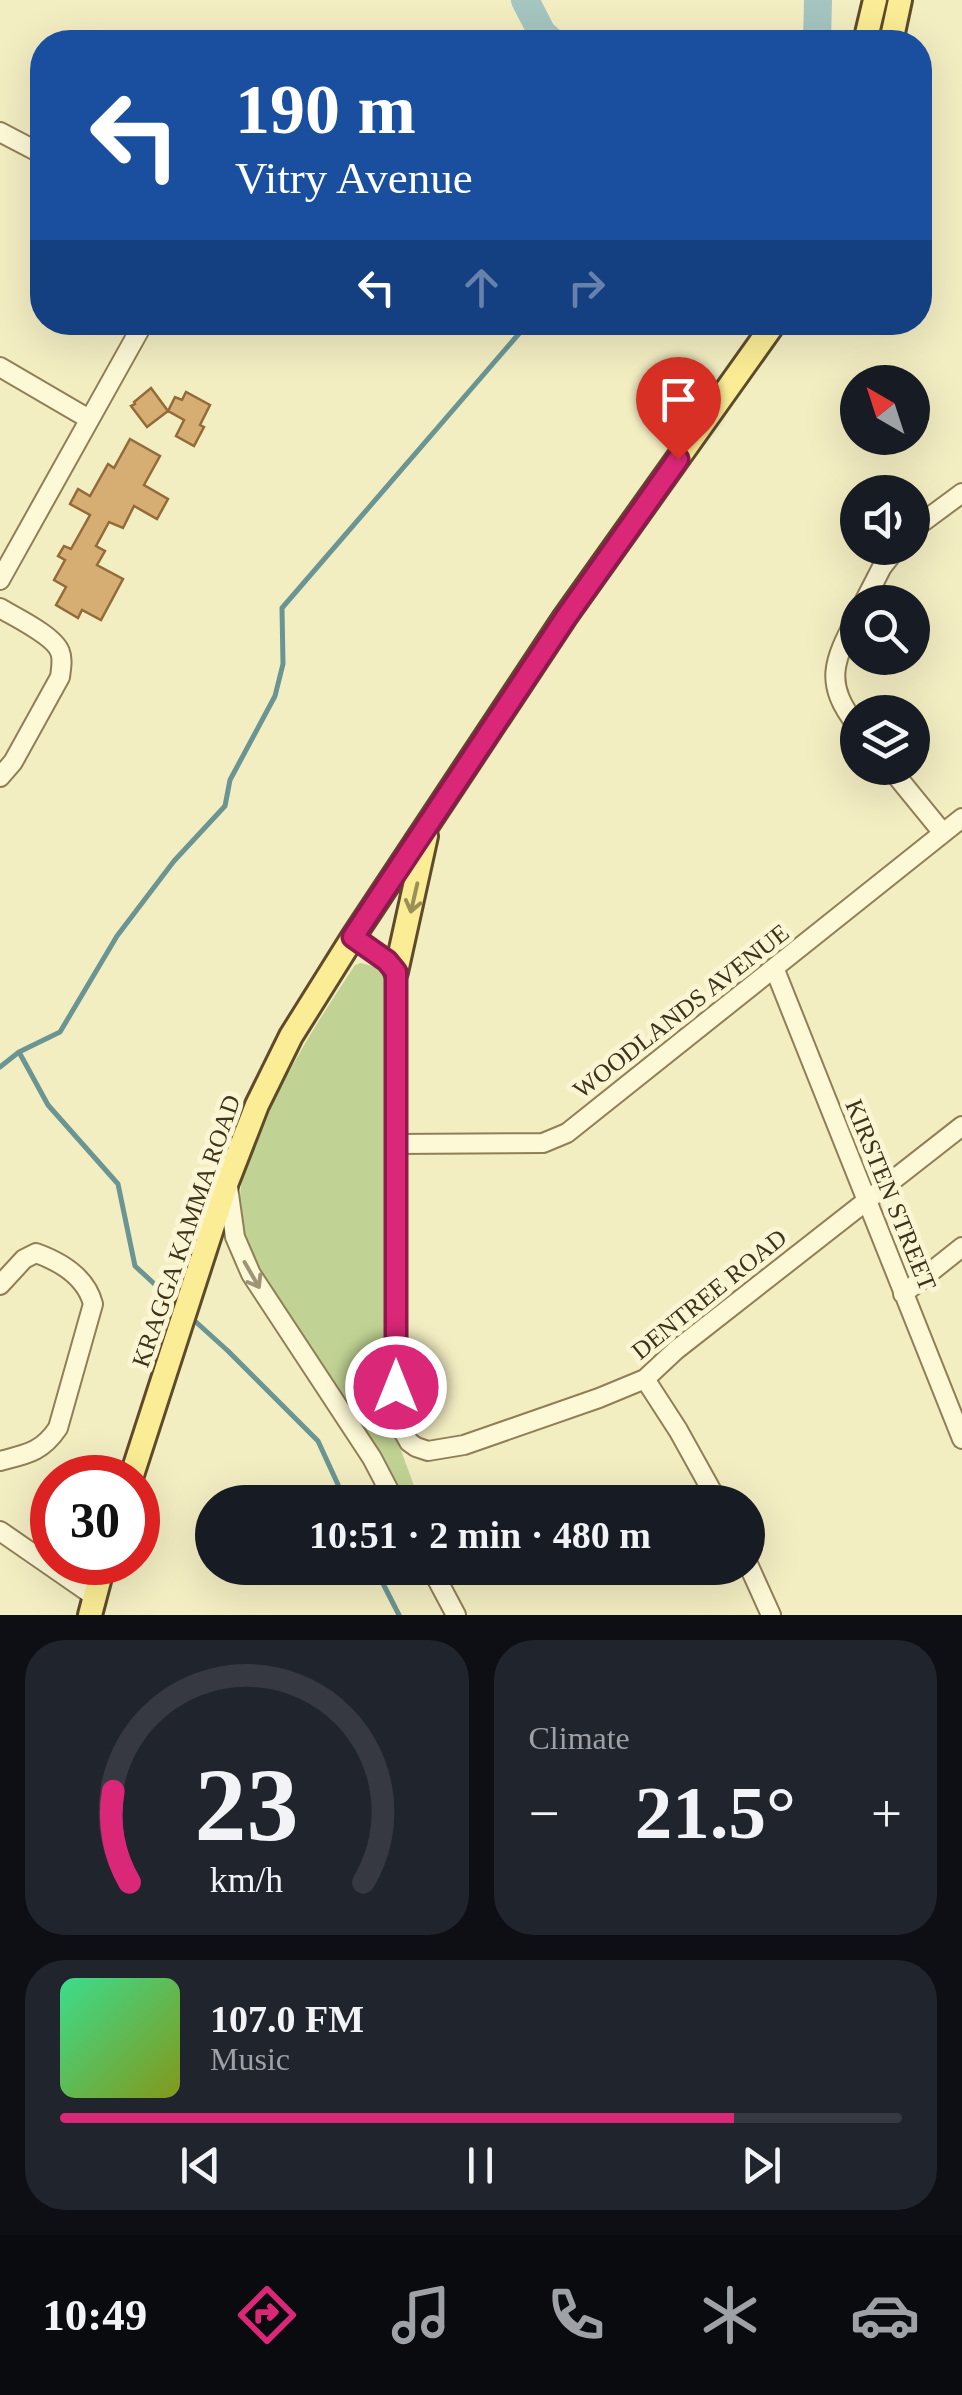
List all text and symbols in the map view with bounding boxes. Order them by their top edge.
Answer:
icon: left [70,70,200,200]
text: 190 m [235,71,416,148]
text: Vitry Avenue [235,153,473,203]
icon: left [349,260,404,315]
icon: ahead [454,260,509,315]
icon: right [559,260,614,315]
pin [636,357,721,460]
north arrow [840,365,930,455]
map controls [840,365,930,785]
icon: arrive [651,372,706,427]
button: sound [840,475,930,565]
button: search [840,585,930,675]
button: layers [840,695,930,785]
one-way arrow [403,881,422,913]
street label: WOODLANDS AVENUE [568,919,794,1103]
street label: KRAGGA KAMMA ROAD [127,1091,245,1371]
street label: KIRSTEN STREET [840,1096,942,1294]
street label: DENTREE ROAD [626,1223,792,1365]
one-way arrow [243,1259,263,1289]
position arrow [344,1335,448,1439]
speed limit sign: 30 [30,1455,160,1585]
text: 10:51 · 2 min · 480 m [309,1514,651,1556]
text: Climate [529,1720,630,1756]
text: 23 [195,1747,299,1862]
text: 21.5° [635,1771,796,1854]
text: − [529,1783,560,1844]
text: + [871,1783,902,1844]
text: km/h [210,1860,284,1900]
text: 107.0 FM [210,1998,364,2040]
text: Music [210,2041,290,2077]
icon: previous [173,2138,228,2193]
icon: pause [453,2138,508,2193]
icon: next [734,2138,789,2193]
icon: directions [232,2280,302,2350]
icon: music [386,2280,456,2350]
icon: phone [541,2280,611,2350]
icon: climate [695,2280,765,2350]
icon: car [850,2280,920,2350]
text: 10:49 [42,2290,147,2340]

